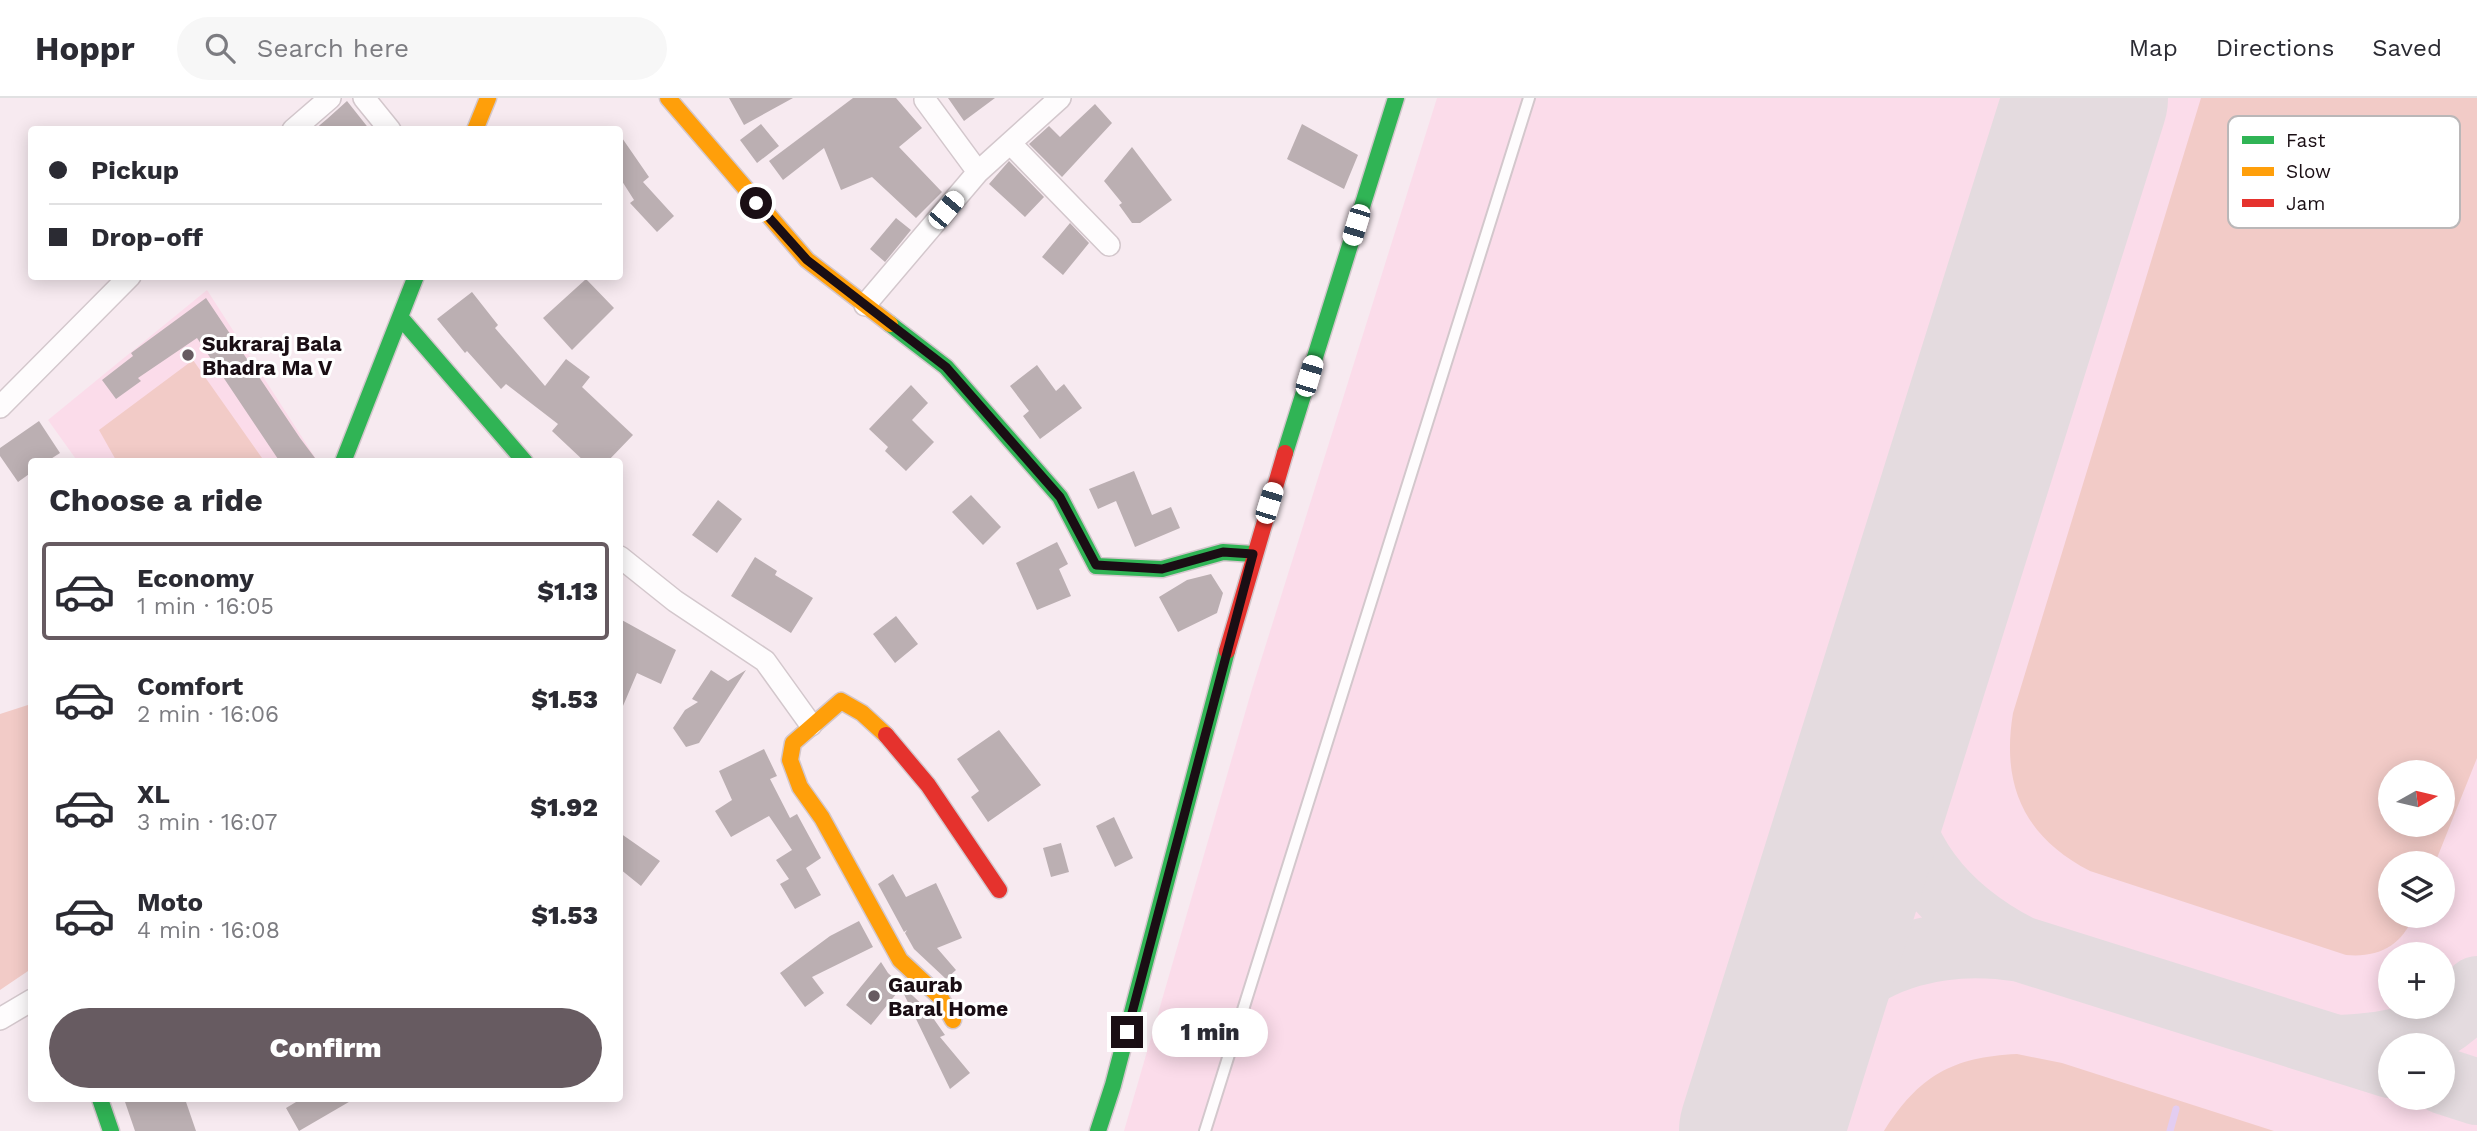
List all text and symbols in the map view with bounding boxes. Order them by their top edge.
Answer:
search box [177,17,667,80]
text: Hoppr [35,29,135,68]
icon: search [201,29,239,67]
text: Search here [257,33,409,63]
text: Map [2129,34,2178,62]
text: Directions [2216,34,2334,62]
text: Saved [2372,34,2442,62]
legend [2228,116,2460,228]
text: Fast [2286,129,2325,152]
text: Pickup [91,155,179,185]
text: Slow [2286,160,2331,183]
route start [740,187,772,219]
car [925,187,968,233]
text: Jam [2286,192,2325,215]
car [1340,202,1373,248]
text: Drop-off [91,222,203,252]
place label: Sukraraj Bala Bhadra Ma V [202,331,342,380]
marker: Sukraraj Bala Bhadra Ma V [180,347,196,363]
car [1293,353,1326,399]
car [1253,480,1286,526]
text: Choose a ride [49,481,263,519]
icon: car [53,560,116,623]
text: Economy [137,563,254,593]
text: $1.13 [537,576,598,606]
text: 1 min · 16:05 [137,593,274,620]
icon: car [53,668,116,731]
text: Comfort [137,671,243,701]
text: $1.53 [531,684,598,714]
text: 2 min · 16:06 [137,701,279,728]
north arrow [2378,760,2455,836]
map controls [2378,760,2455,1110]
icon: car [53,776,116,839]
text: XL [137,779,170,809]
text: $1.92 [530,792,598,822]
text: 3 min · 16:07 [137,809,277,836]
button: layers [2378,851,2455,928]
icon: car [53,884,116,947]
text: Moto [137,887,203,917]
text: $1.53 [531,900,598,930]
text: 4 min · 16:08 [137,917,280,944]
button: + [2378,942,2455,1019]
place label: Gaurab Baral Home [888,972,1008,1021]
marker: Gaurab Baral Home [866,988,882,1004]
callout: 1 min [1152,1007,1267,1056]
button: Confirm [49,1008,602,1088]
route end [1111,1016,1143,1048]
text: 1 min [1180,1019,1240,1046]
button: − [2378,1033,2455,1110]

